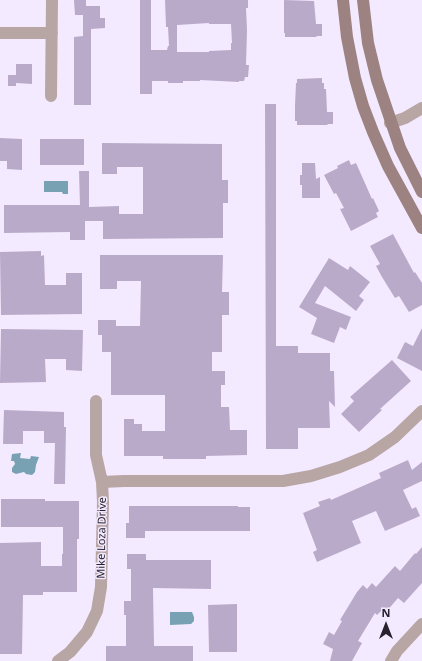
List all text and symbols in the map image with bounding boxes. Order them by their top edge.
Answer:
street label: Mike Loza Drive [95,497,109,579]
north arrow [366,605,406,645]
text: N [382,605,390,620]

